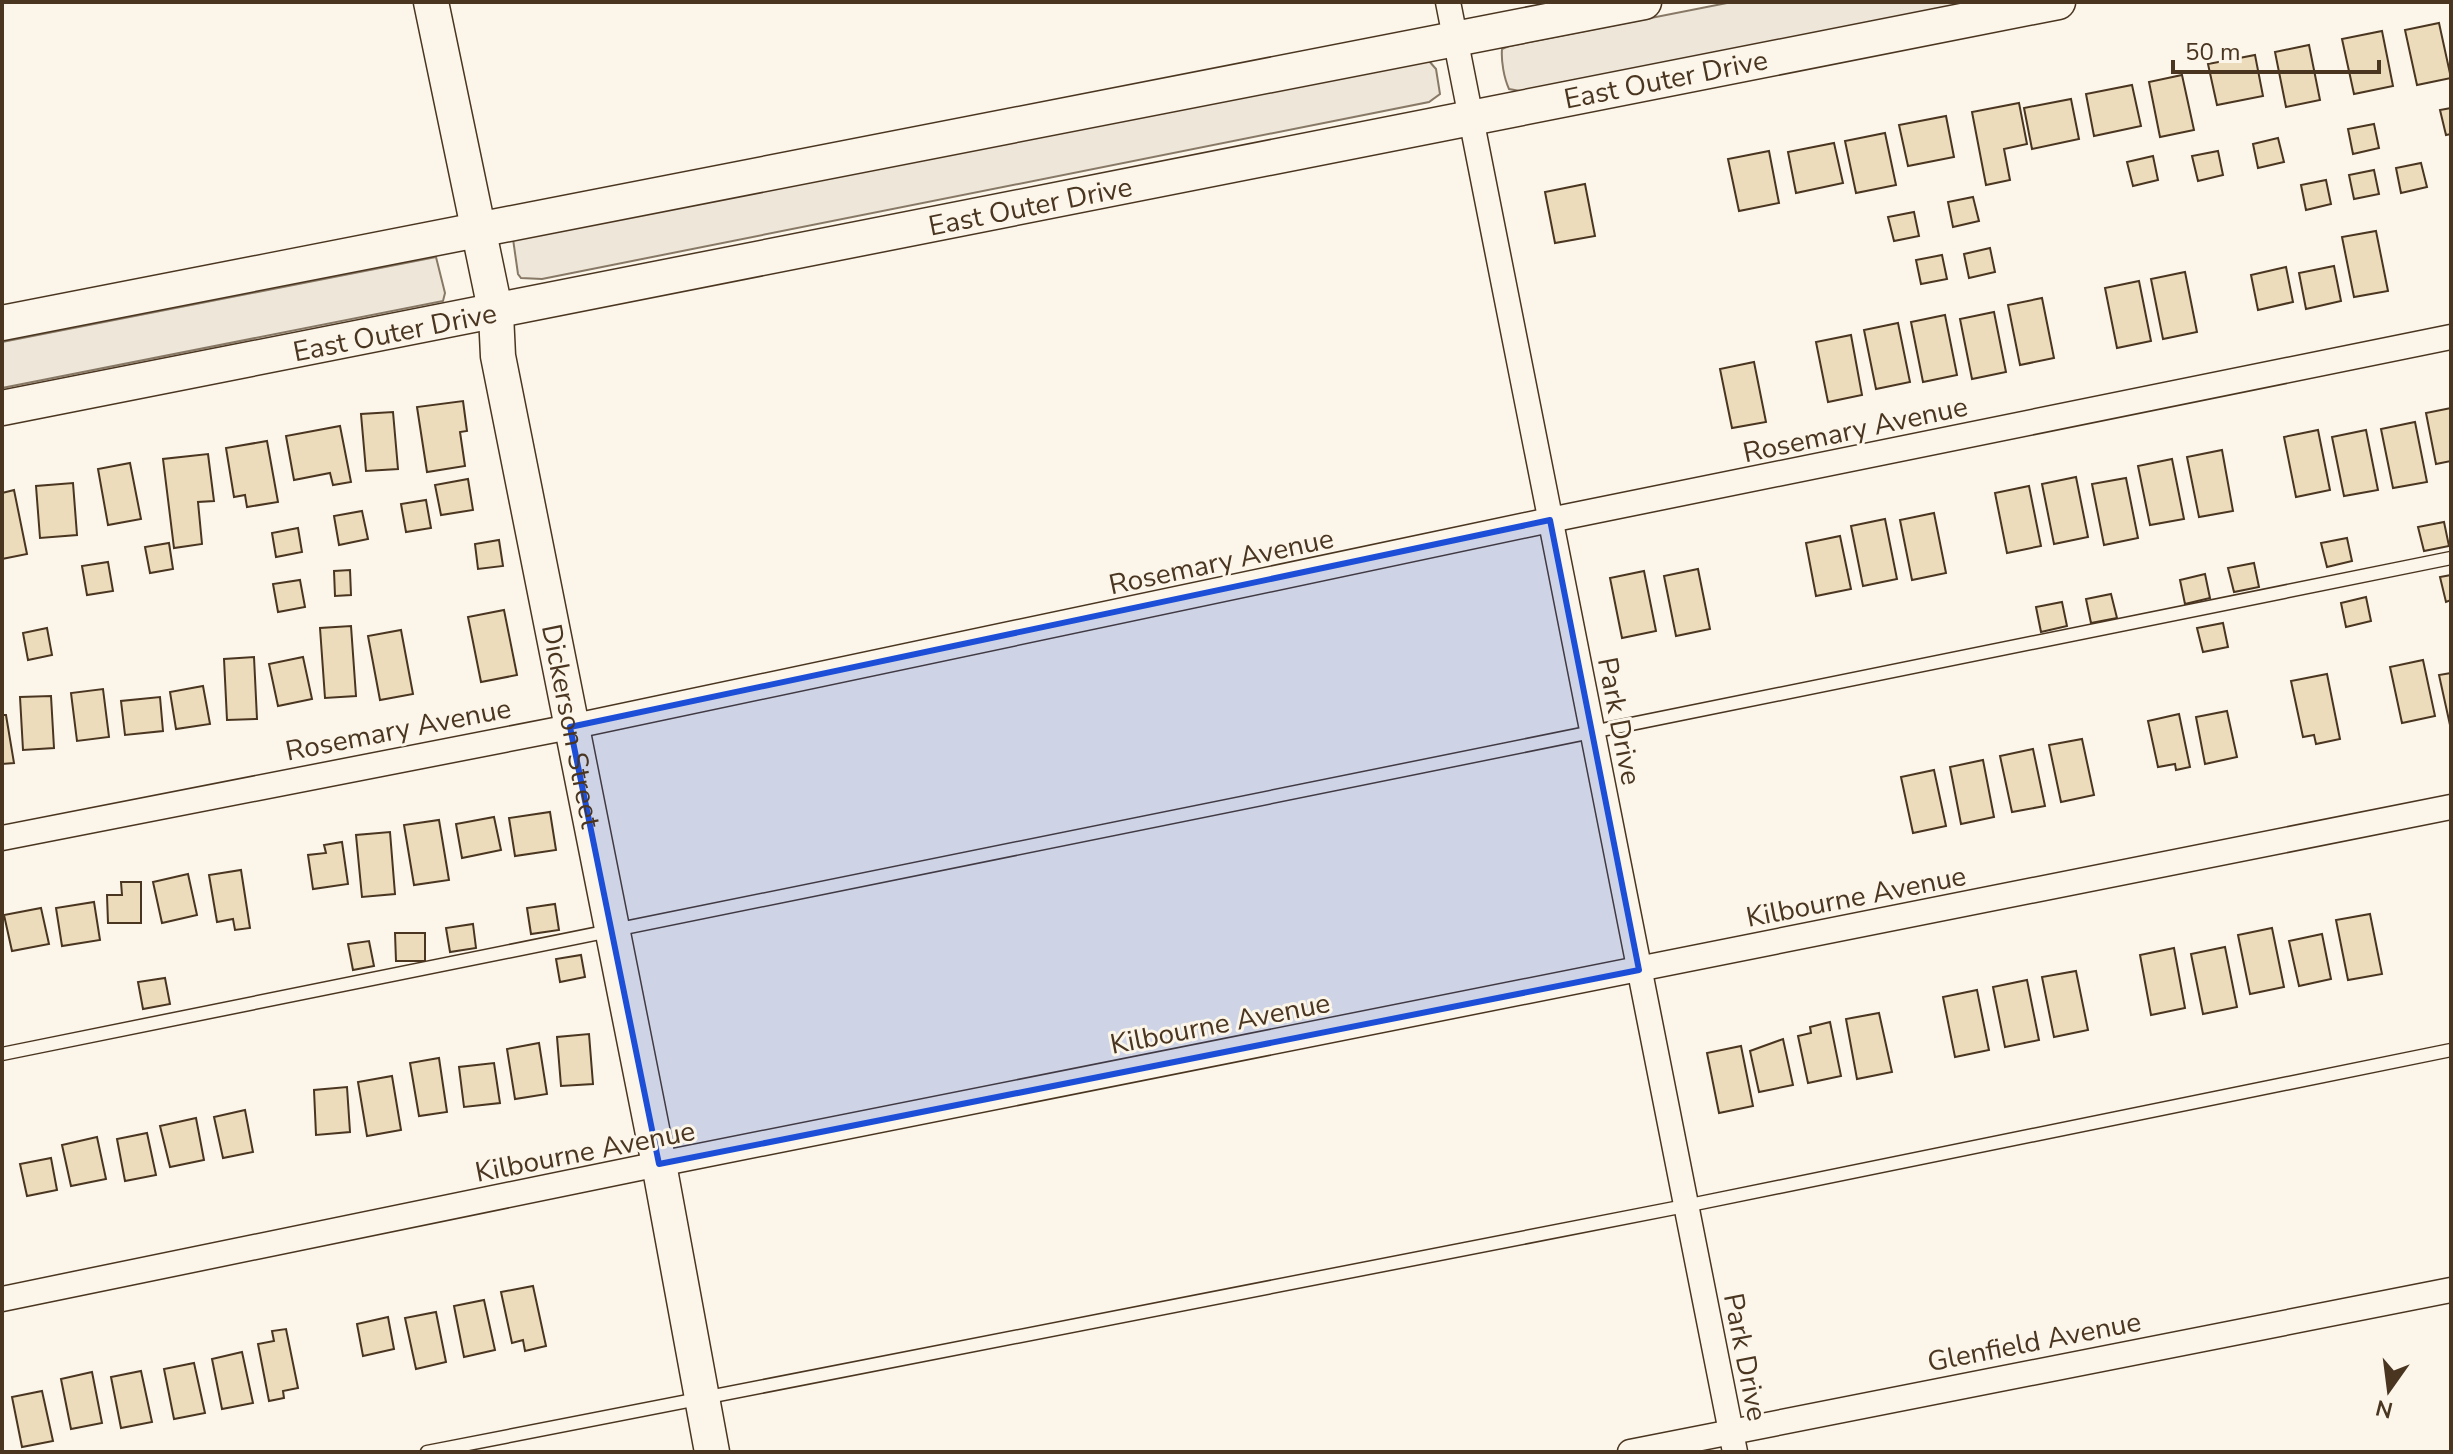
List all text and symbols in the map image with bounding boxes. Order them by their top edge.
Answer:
scale bar [2173,24,2379,74]
text: 50 m [2185,36,2241,68]
street label: East Outer Drive [1561,41,1771,119]
street label: East Outer Drive [925,168,1136,246]
street label: East Outer Drive [290,294,500,371]
street label: Rosemary Avenue [1739,388,1971,472]
street label: Rosemary Avenue [1105,520,1337,604]
street label: Dickerson Street [532,621,610,832]
street label: Park Drive [1588,654,1650,788]
street label: Rosemary Avenue [282,689,514,770]
street label: Kilbourne Avenue [1743,857,1969,937]
street label: Kilbourne Avenue [1107,984,1333,1064]
street label: Kilbourne Avenue [472,1112,698,1192]
street label: Park Drive [1714,1290,1776,1424]
street label: Glenfield Avenue [1924,1303,2144,1381]
north arrow [2349,1350,2429,1430]
text: N [2373,1392,2396,1425]

